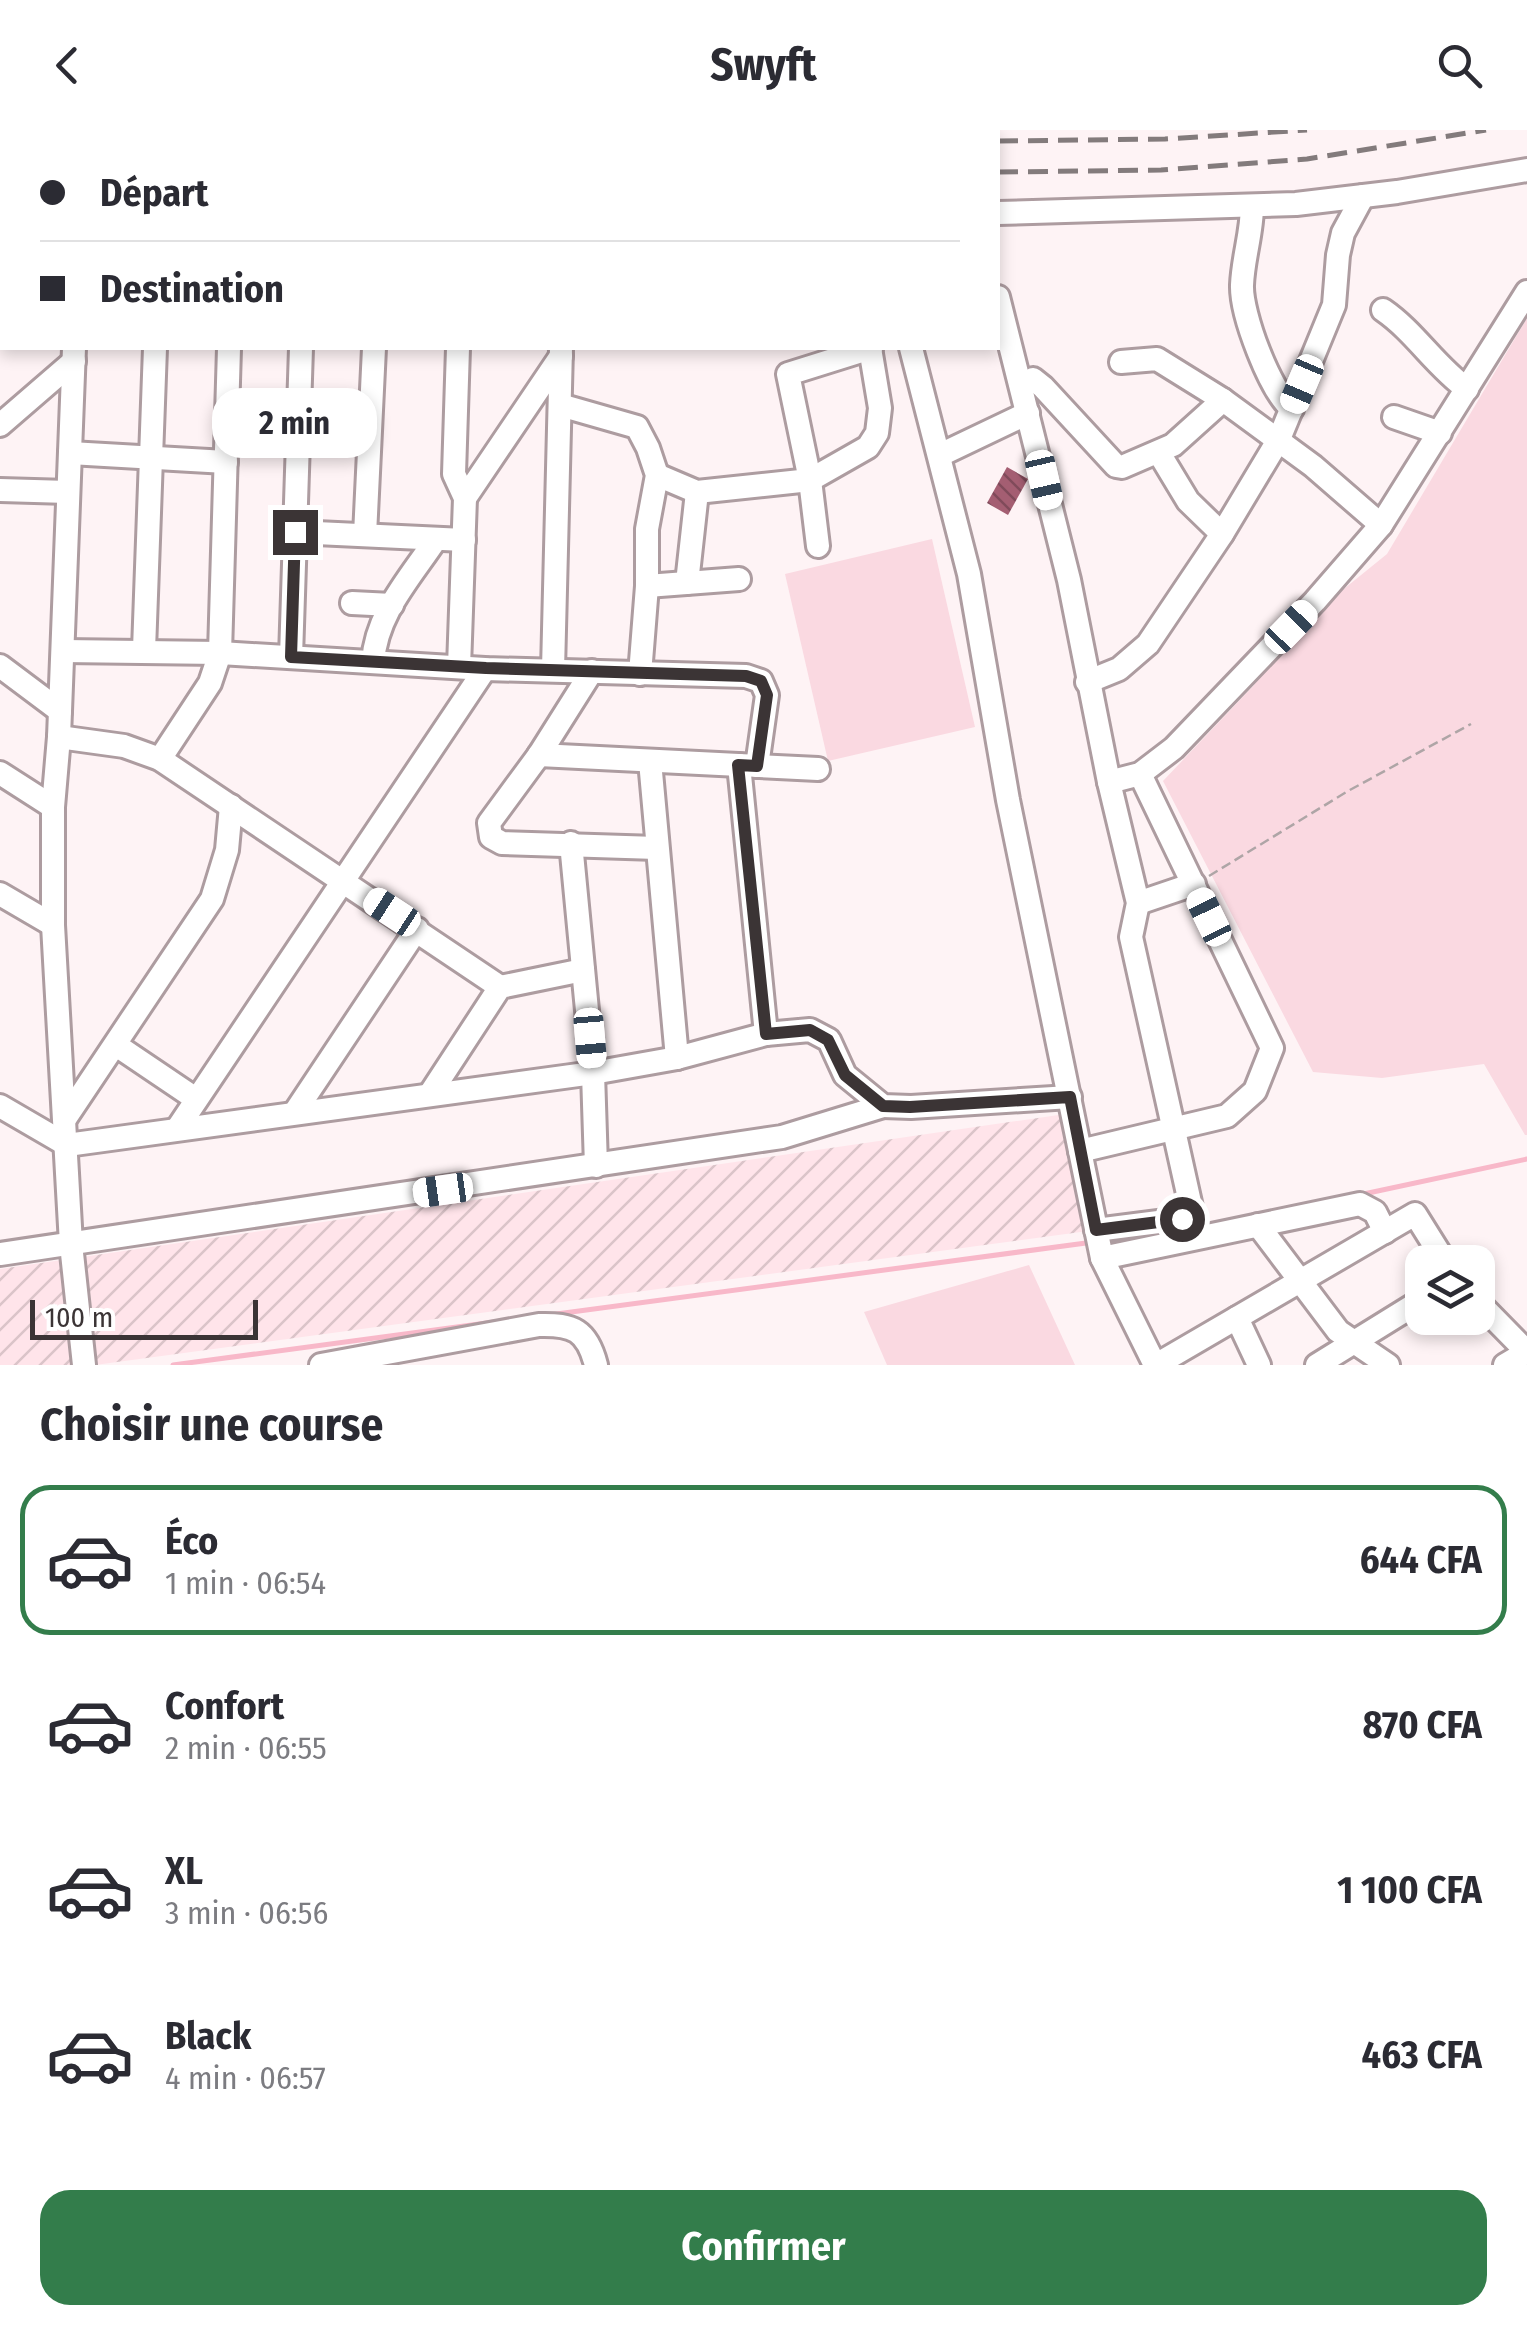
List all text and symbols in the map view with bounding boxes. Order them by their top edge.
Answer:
icon: back [40,38,95,93]
text: Swyft [710,38,817,92]
icon: search [1432,38,1487,93]
text: Départ [100,170,208,216]
text: Destination [100,266,284,312]
car [1276,351,1328,417]
callout: 2 min [212,387,378,457]
text: 2 min [259,404,330,442]
car [1023,447,1065,513]
route end [273,510,318,555]
car [1259,595,1323,659]
car [359,883,425,941]
car [1182,883,1236,951]
car [572,1007,608,1069]
car [411,1171,475,1209]
route start [1160,1197,1205,1242]
map controls [1405,1245,1495,1335]
button: layers [1405,1245,1495,1335]
scale bar [30,1295,258,1340]
text: 100 m [45,1301,113,1334]
text: Choisir une course [40,1398,383,1452]
icon: car [45,1515,135,1605]
text: Éco [165,1518,218,1564]
text: 644 CFA [1360,1537,1482,1583]
text: 1 min · 06:54 [165,1564,326,1602]
icon: car [45,1680,135,1770]
text: Confort [165,1683,284,1729]
text: 870 CFA [1363,1702,1482,1748]
text: 2 min · 06:55 [165,1729,327,1767]
icon: car [45,1845,135,1935]
text: XL [165,1848,203,1894]
text: 1 100 CFA [1337,1867,1482,1913]
text: 3 min · 06:56 [165,1894,328,1932]
icon: car [45,2010,135,2100]
text: Black [165,2013,251,2059]
text: 463 CFA [1362,2032,1482,2078]
text: 4 min · 06:57 [165,2059,326,2097]
button: Confirmer [40,2190,1487,2305]

